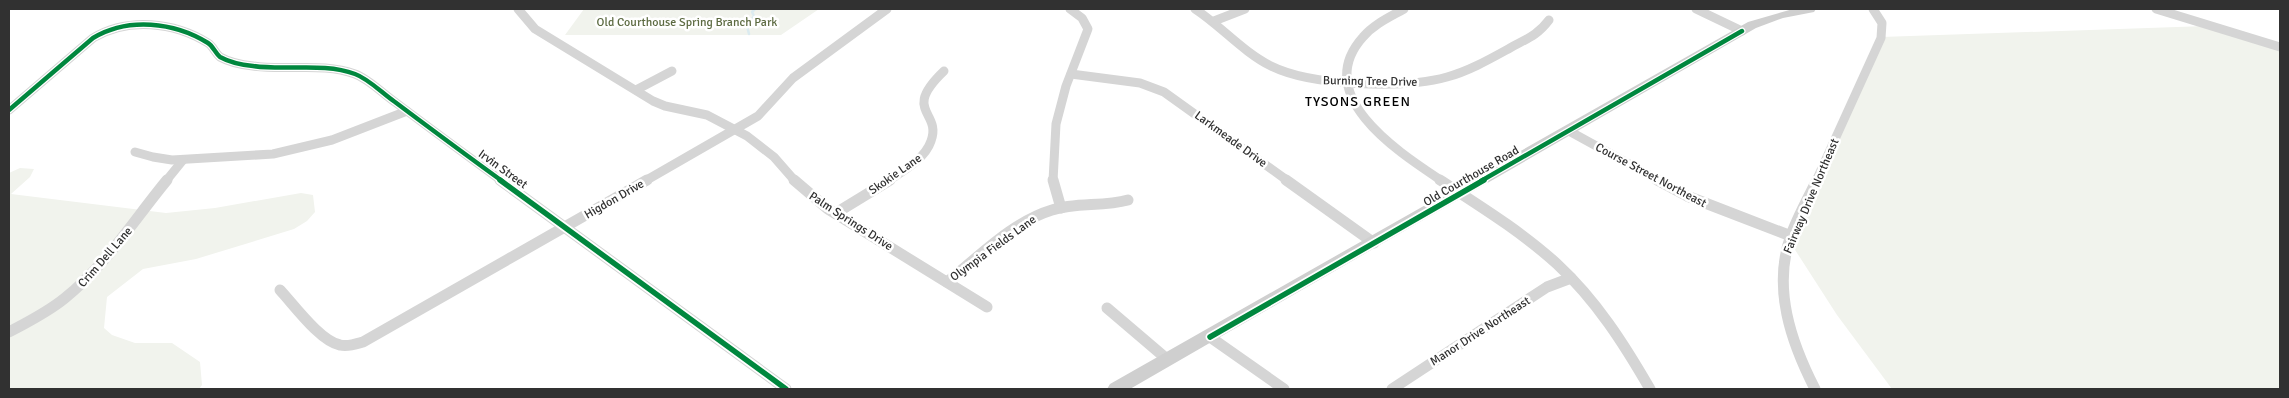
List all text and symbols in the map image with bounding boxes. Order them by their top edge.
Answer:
park label: Old Courthouse Spring Branch Park [597,15,777,30]
street label: Burning Tree Drive [1323,73,1417,90]
district label: TYSONS GREEN [1305,93,1411,110]
street label: Larkmeade Drive [1191,108,1270,171]
street label: Fairway Drive Northeast [1780,136,1842,256]
street label: Course Street Northeast [1593,140,1709,211]
street label: Old Courthouse Road [1421,143,1522,210]
street label: Irvin Street [475,146,530,192]
street label: Skokie Lane [866,151,925,198]
street label: Higdon Drive [582,176,647,223]
street label: Palm Springs Drive [806,189,895,254]
street label: Olympia Fields Lane [947,212,1039,285]
street label: Crim Dell Lane [75,224,136,291]
street label: Manor Drive Northeast [1427,293,1533,369]

